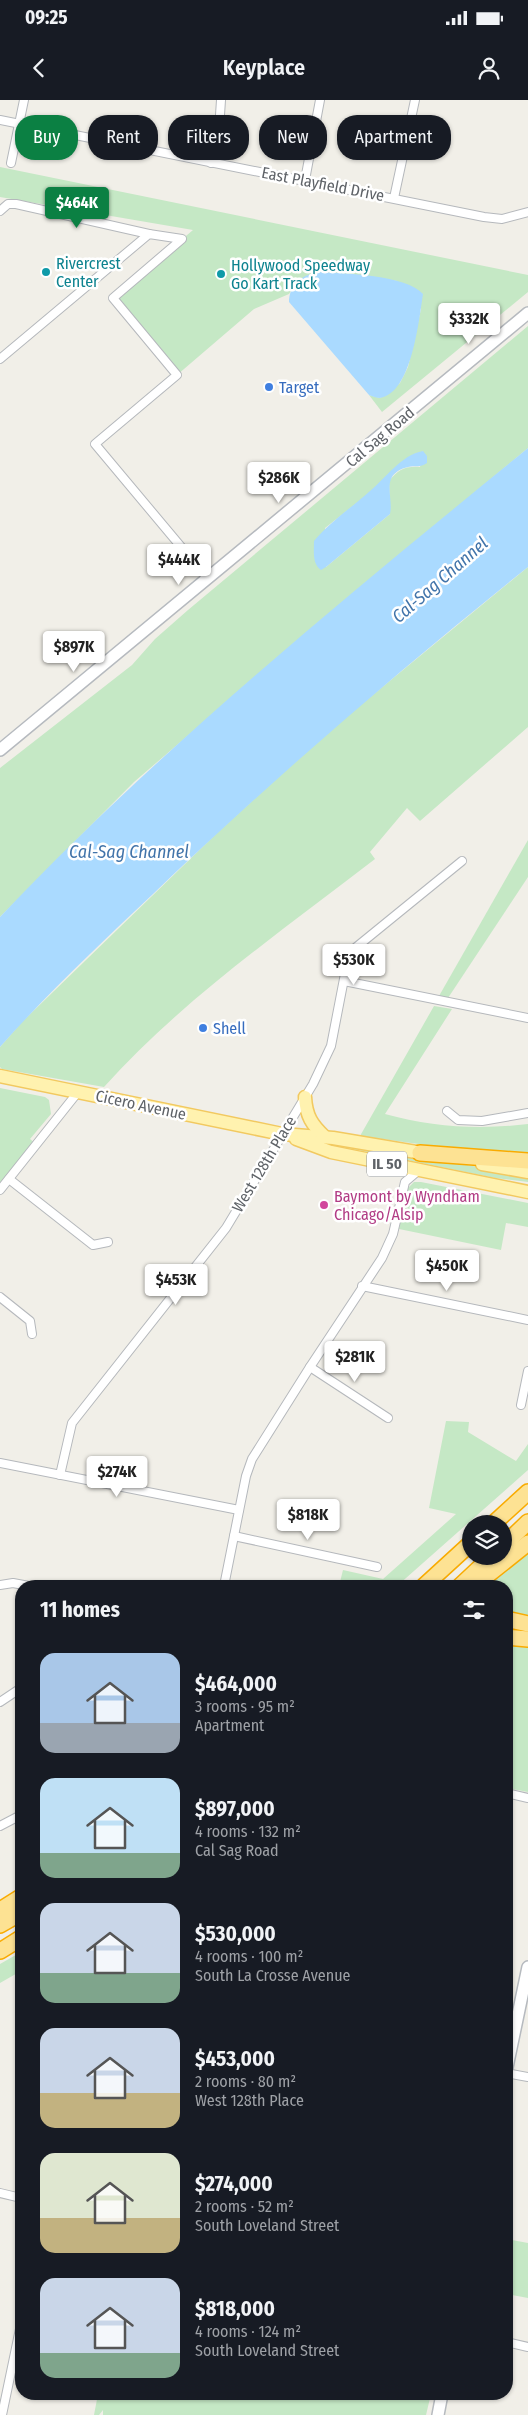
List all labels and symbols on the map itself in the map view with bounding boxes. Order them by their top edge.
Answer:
street label: East Playfield Drive [260,163,386,205]
pin: $464K [42,186,112,229]
place label: Rivercrest Center [56,254,122,291]
place label: Hollywood Speedway Go Kart Track [231,256,371,293]
marker: Rivercrest Center [40,266,52,278]
marker: Hollywood Speedway Go Kart Track [215,268,227,280]
pin: $332K [434,302,504,345]
place label: Target [279,378,320,397]
marker: Target [263,381,275,393]
street label: Cal Sag Road [342,403,418,471]
pin: $286K [244,462,314,504]
water label: Cal-Sag Channel [388,532,493,628]
pin: $444K [144,544,214,586]
pin: $897K [39,630,109,673]
water label: Cal-Sag Channel [69,841,189,863]
pin: $530K [319,944,389,986]
place label: Shell [213,1019,246,1038]
marker: Shell [197,1022,209,1034]
street label: Cicero Avenue [94,1086,188,1124]
street label: West 128th Place [228,1112,300,1216]
road number: IL 50 [367,1152,407,1176]
place label: Baymont by Wyndham Chicago/Alsip [334,1187,480,1224]
marker: Baymont by Wyndham Chicago/Alsip [318,1199,330,1211]
pin: $450K [412,1250,482,1292]
pin: $453K [141,1264,211,1306]
pin: $281K [320,1340,390,1383]
pin: $274K [82,1456,152,1498]
pin: $818K [273,1498,343,1541]

